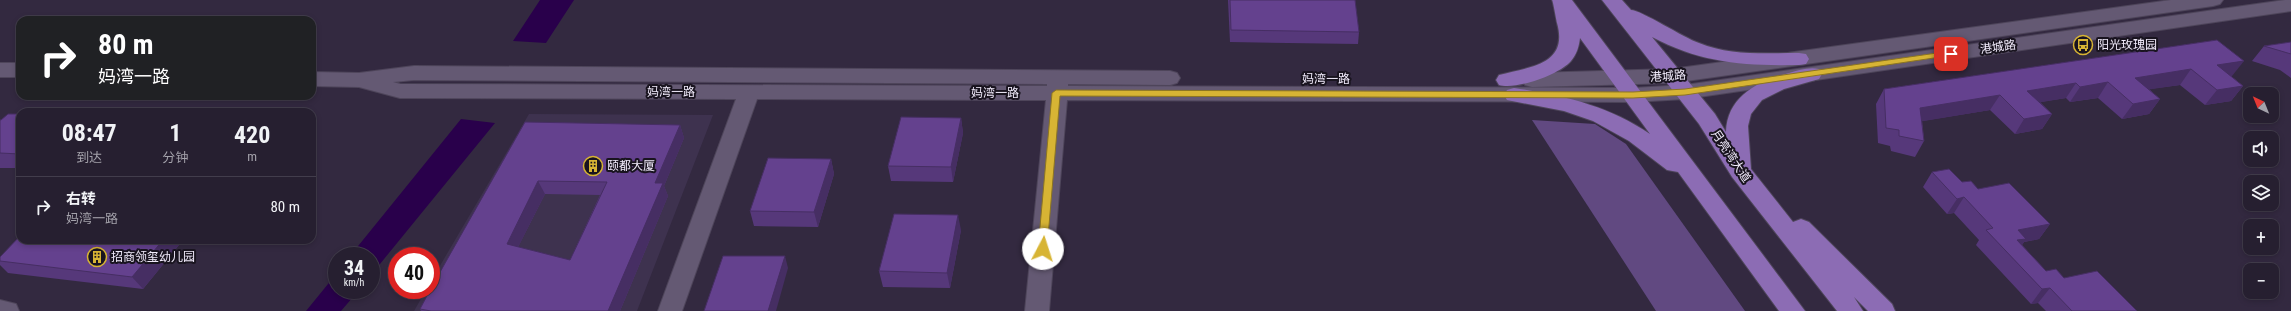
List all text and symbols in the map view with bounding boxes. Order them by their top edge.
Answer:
text: 80 m [98,28,154,61]
icon: right [32,32,84,84]
bus stop icon: 阳光玫瑰园 [2072,34,2094,56]
pin [1934,37,1968,71]
street label: 港城路 [1979,38,2017,56]
place label: 阳光玫瑰园 [2097,38,2157,52]
icon: arrive [1940,43,1962,65]
text: 妈湾一路 [98,66,170,87]
street label: 港城路 [1650,68,1686,84]
street label: 妈湾一路 [1302,72,1350,86]
street label: 妈湾一路 [647,85,695,99]
street label: 妈湾一路 [971,86,1019,100]
north arrow [2243,87,2279,123]
map controls [2243,87,2279,299]
text: 08:47 [62,119,117,147]
text: 1 [169,119,181,147]
text: 420 [234,121,270,149]
street label: 月亮湾大道 [1708,127,1754,185]
button: sound [2243,131,2279,167]
text: m [247,149,257,164]
text: 到达 [76,150,102,165]
text: 分钟 [162,150,188,165]
building icon: 颐都大厦 [582,155,604,177]
place label: 颐都大厦 [607,159,655,173]
button: layers [2243,175,2279,211]
text: 右转 [66,190,96,208]
icon: right [32,196,54,218]
text: 80 m [270,198,300,216]
text: 妈湾一路 [66,211,118,226]
button: + [2243,219,2279,255]
position arrow [1022,228,1064,270]
building icon: 招商领玺幼儿园 [86,246,108,268]
speed limit sign: 40 [388,247,440,299]
place label: 招商领玺幼儿园 [111,250,195,264]
text: 34 [344,256,364,280]
button: − [2243,263,2279,299]
text: km/h [344,277,364,288]

